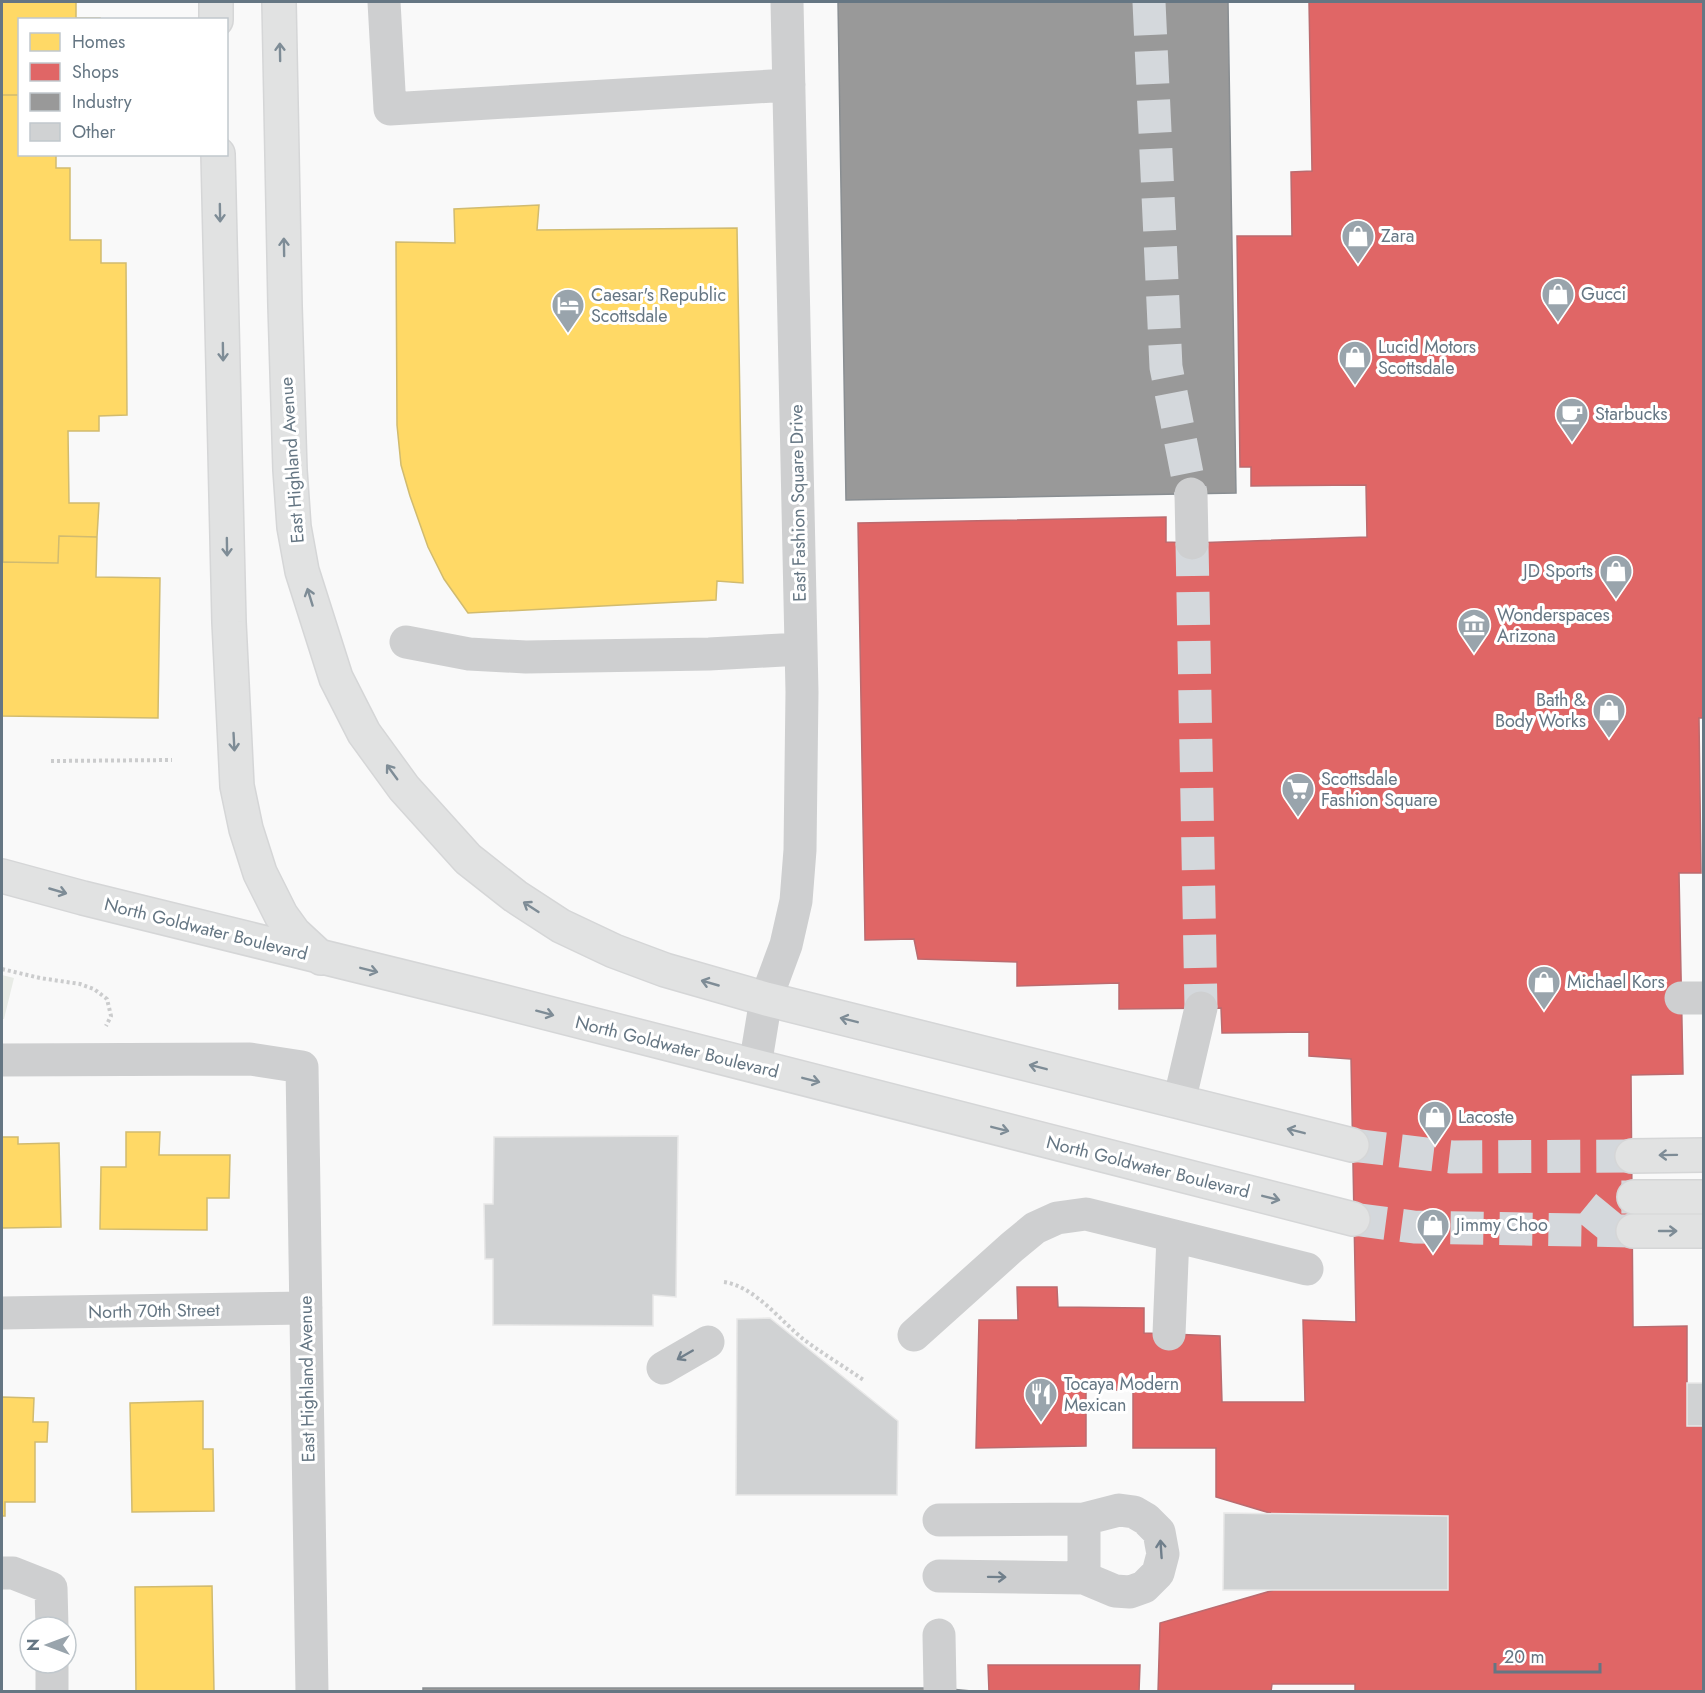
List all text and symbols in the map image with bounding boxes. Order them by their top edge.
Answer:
legend [18,18,228,156]
text: Homes [72,29,125,55]
one-way arrow [274,43,286,63]
text: Shops [72,59,119,85]
text: Industry [72,89,132,115]
text: Other [72,119,116,145]
one-way arrow [214,202,225,222]
shop icon: Zara [1340,218,1376,265]
place label: Zara [1381,223,1414,249]
one-way arrow [278,238,290,258]
shop icon: Gucci [1540,276,1576,323]
place label: Gucci [1581,281,1626,307]
place label: Caesar's Republic Scottsdale [591,282,726,329]
hotel icon: Caesar's Republic Scottsdale [550,287,586,334]
place label: Lucid Motors Scottsdale [1378,334,1476,381]
shop icon: Lucid Motors Scottsdale [1337,339,1373,386]
one-way arrow [217,342,228,362]
street label: East Highland Avenue [273,376,311,544]
cafe icon: Starbucks [1554,396,1590,443]
place label: Starbucks [1595,401,1668,427]
street label: East Fashion Square Drive [783,404,813,602]
one-way arrow [222,537,233,557]
shop icon: JD Sports [1598,553,1634,600]
place label: JD Sports [1521,558,1593,584]
one-way arrow [304,588,315,607]
place label: Wonderspaces Arizona [1497,602,1610,649]
museum icon: Wonderspaces Arizona [1456,607,1492,654]
place label: Bath & Body Works [1495,687,1586,734]
shop icon: Bath & Body Works [1591,692,1627,739]
one-way arrow [228,731,239,751]
one-way arrow [386,764,398,780]
place label: Scottsdale Fashion Square [1321,766,1438,813]
supermarket icon: Scottsdale Fashion Square [1280,771,1316,818]
one-way arrow [48,886,67,898]
street label: North Goldwater Boulevard [102,891,310,967]
one-way arrow [523,900,540,912]
one-way arrow [359,964,378,976]
shop icon: Michael Kors [1526,964,1562,1011]
place label: Michael Kors [1567,969,1665,995]
one-way arrow [701,977,720,988]
one-way arrow [535,1008,554,1019]
street label: North Goldwater Boulevard [573,1009,781,1085]
one-way arrow [840,1013,859,1025]
one-way arrow [1029,1061,1048,1073]
one-way arrow [802,1075,821,1087]
shop icon: Lacoste [1417,1099,1453,1146]
place label: Lacoste [1458,1104,1514,1130]
one-way arrow [991,1123,1010,1135]
one-way arrow [1286,1125,1305,1137]
street label: North Goldwater Boulevard [1044,1129,1252,1205]
one-way arrow [1658,1149,1678,1161]
one-way arrow [1261,1193,1280,1205]
shop icon: Jimmy Choo [1415,1207,1451,1254]
place label: Jimmy Choo [1454,1212,1548,1238]
one-way arrow [1658,1225,1678,1237]
street label: East Highland Avenue [293,1295,321,1463]
street label: North 70th Street [88,1297,221,1325]
one-way arrow [677,1350,694,1362]
place label: Tocaya Modern Mexican [1064,1371,1179,1418]
restaurant icon: Tocaya Modern Mexican [1023,1376,1059,1423]
one-way arrow [1155,1540,1166,1560]
one-way arrow [986,1571,1006,1582]
north arrow [18,1615,78,1675]
scale bar [1495,1636,1600,1674]
text: N [22,1639,45,1651]
text: 20 m [1504,1644,1544,1670]

